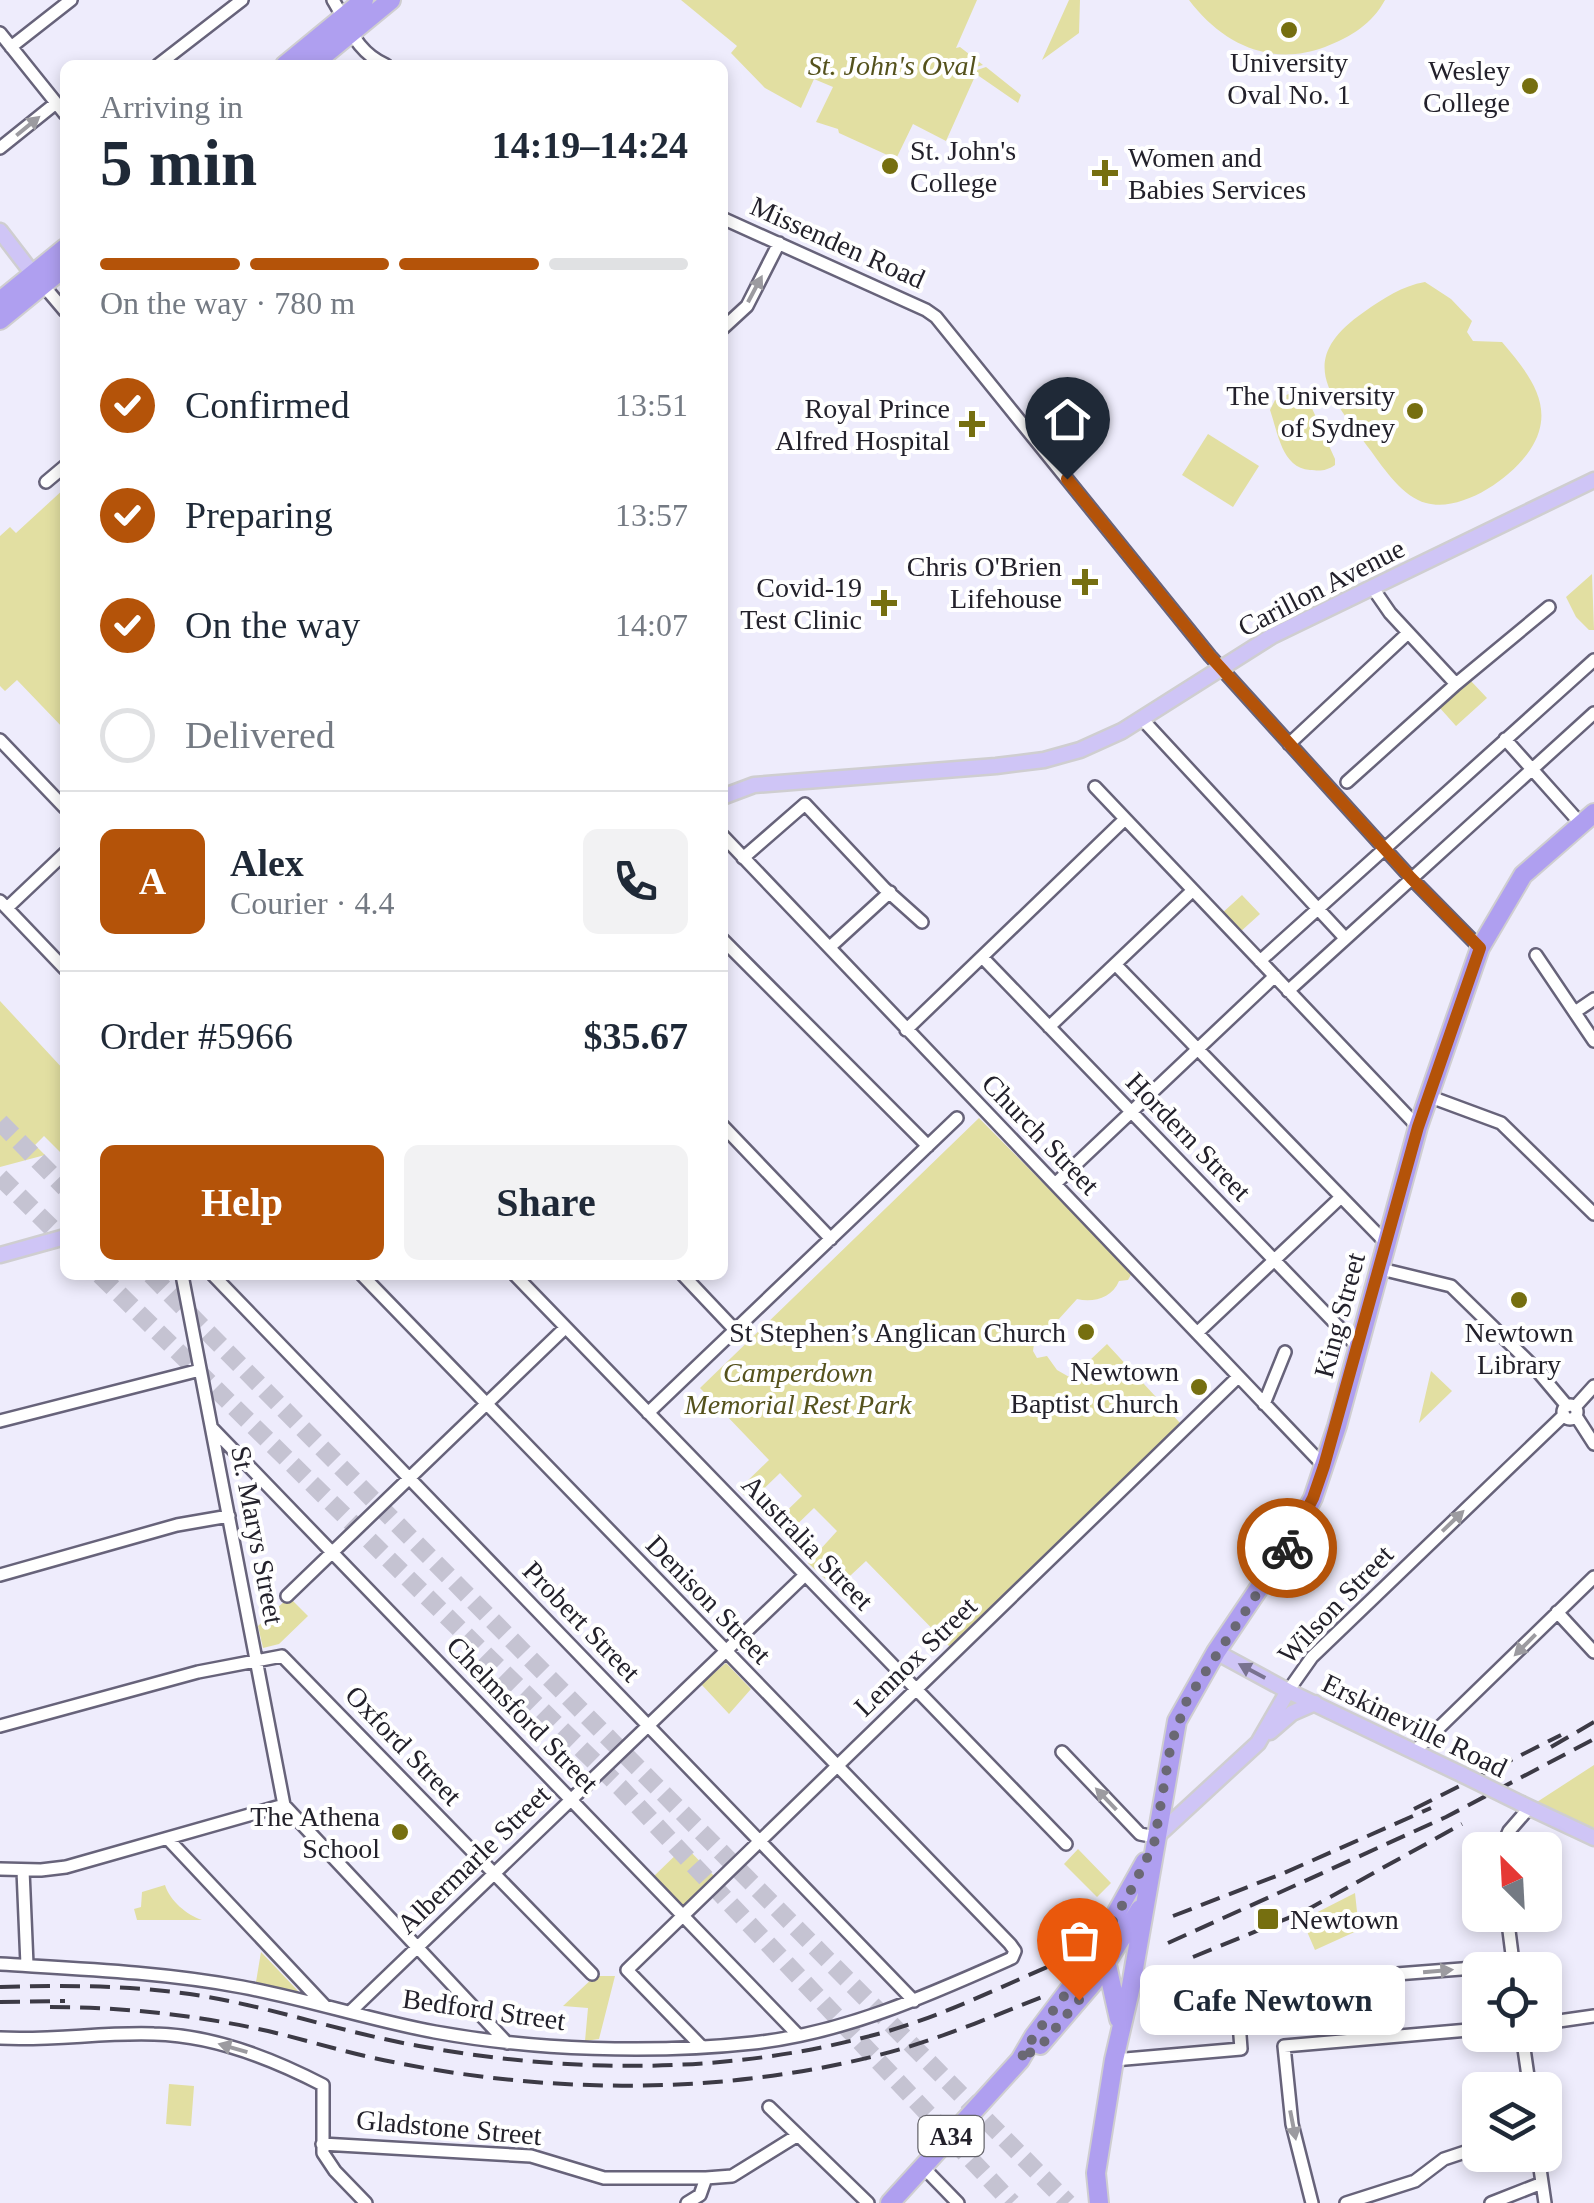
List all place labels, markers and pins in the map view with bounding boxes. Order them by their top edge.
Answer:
marker: University Oval No. 1 [1278,19,1300,41]
place label: University Oval No. 1 [1227,47,1351,110]
place label: Wesley College [1423,55,1510,118]
marker: Wesley College [1519,75,1541,97]
place label: St. John's College [910,135,1016,198]
place label: Women and Babies Services [1128,142,1306,205]
marker: St. John's College [879,155,901,177]
marker: Women and Babies Services [1092,160,1118,186]
pin [1025,377,1110,480]
place label: The University of Sydney [1226,380,1395,443]
place label: Royal Prince Alfred Hospital [775,393,950,456]
marker: The University of Sydney [1404,400,1426,422]
marker: Royal Prince Alfred Hospital [959,411,985,437]
place label: Chris O'Brien Lifehouse [907,551,1062,614]
marker: Chris O'Brien Lifehouse [1072,569,1098,595]
place label: Covid-19 Test Clinic [740,572,862,635]
marker: Covid-19 Test Clinic [871,590,897,616]
marker: Newtown Library [1508,1289,1530,1311]
place label: St Stephen’s Anglican Church [729,1317,1066,1348]
place label: Newtown Library [1465,1317,1573,1380]
marker: St Stephen’s Anglican Church [1075,1321,1097,1343]
place label: Newtown Baptist Church [1010,1356,1179,1419]
marker: Newtown Baptist Church [1188,1376,1210,1398]
place label: The Athena School [250,1801,381,1864]
marker: The Athena School [389,1821,411,1843]
pin [1037,1898,1122,2001]
place label: Newtown [1290,1904,1399,1935]
marker: Newtown [1255,1906,1281,1932]
callout: Cafe Newtown [1139,1965,1404,2035]

